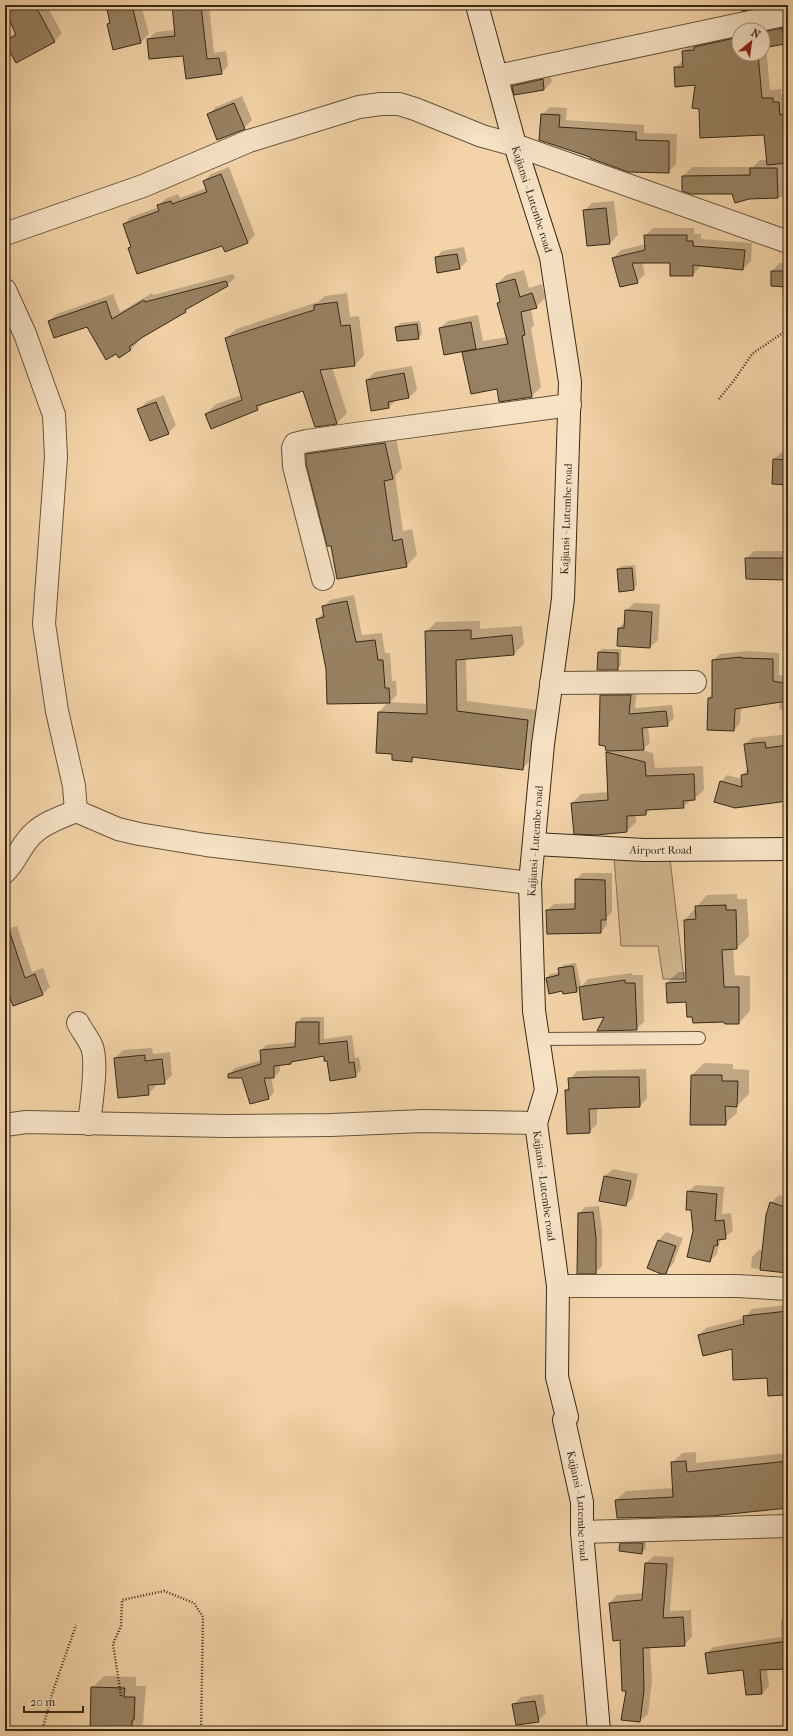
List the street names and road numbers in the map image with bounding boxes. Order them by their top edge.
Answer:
street label: Kajjansi - Lutembe road [509,144,555,255]
street label: Kajjansi - Lutembe road [558,462,575,575]
street label: Kajjansi - Lutembe road [525,784,546,897]
street label: Airport Road [628,843,693,857]
street label: Kajjansi - Lutembe road [530,1130,558,1243]
street label: Kajjansi - Lutembe road [564,1450,591,1563]

